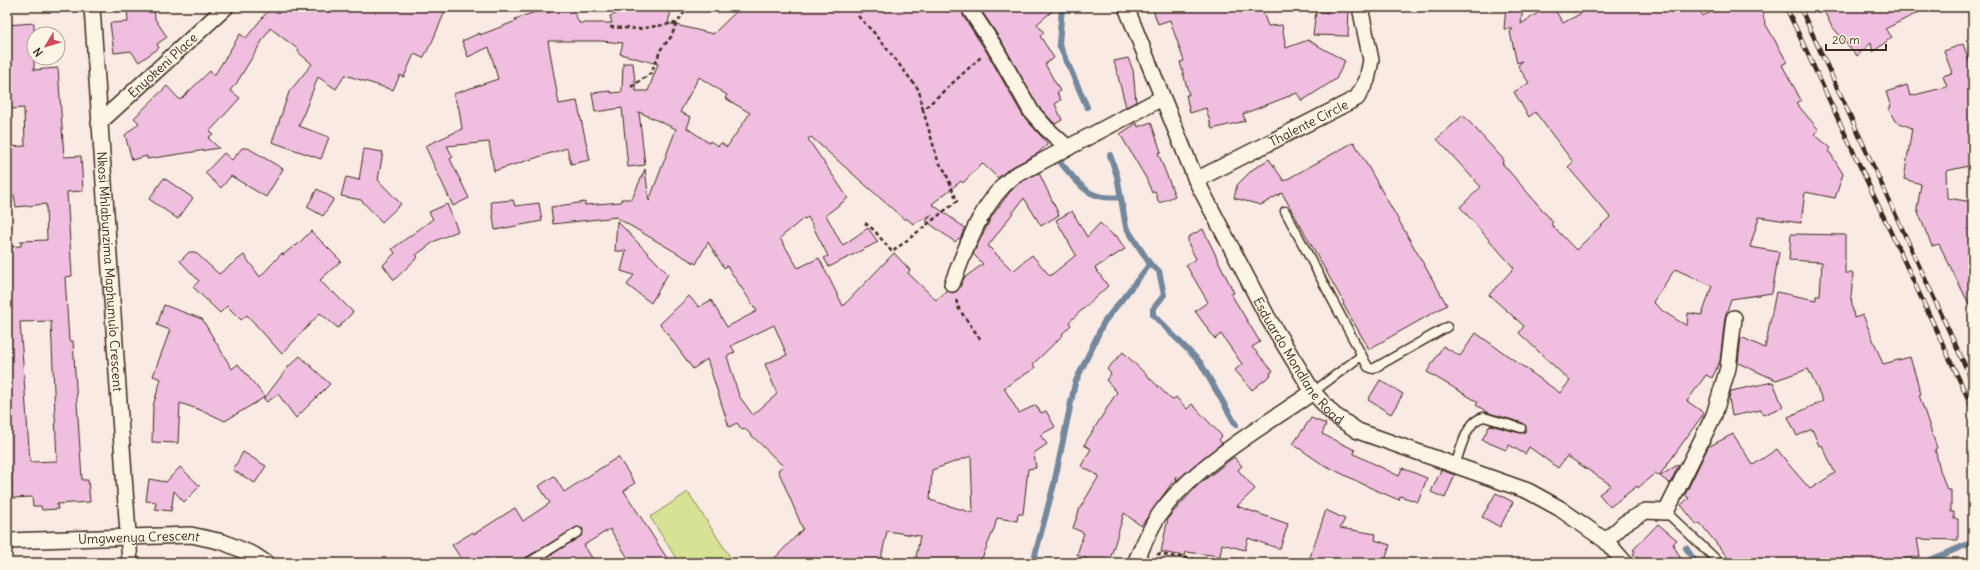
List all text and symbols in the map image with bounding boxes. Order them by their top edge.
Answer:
north arrow [26,26,66,66]
scale bar [1826,26,1886,52]
street label: Enyokeni Place [124,29,201,101]
text: 20 m [1832,32,1860,47]
text: N [30,45,46,59]
street label: Thalente Circle [1266,96,1351,150]
street label: Nkosi Mhlabunzima Maphumulo Crescent [93,151,127,393]
street label: Esduardo Mondlane Road [1250,294,1348,428]
street label: Umgwenya Crescent [78,526,202,547]

